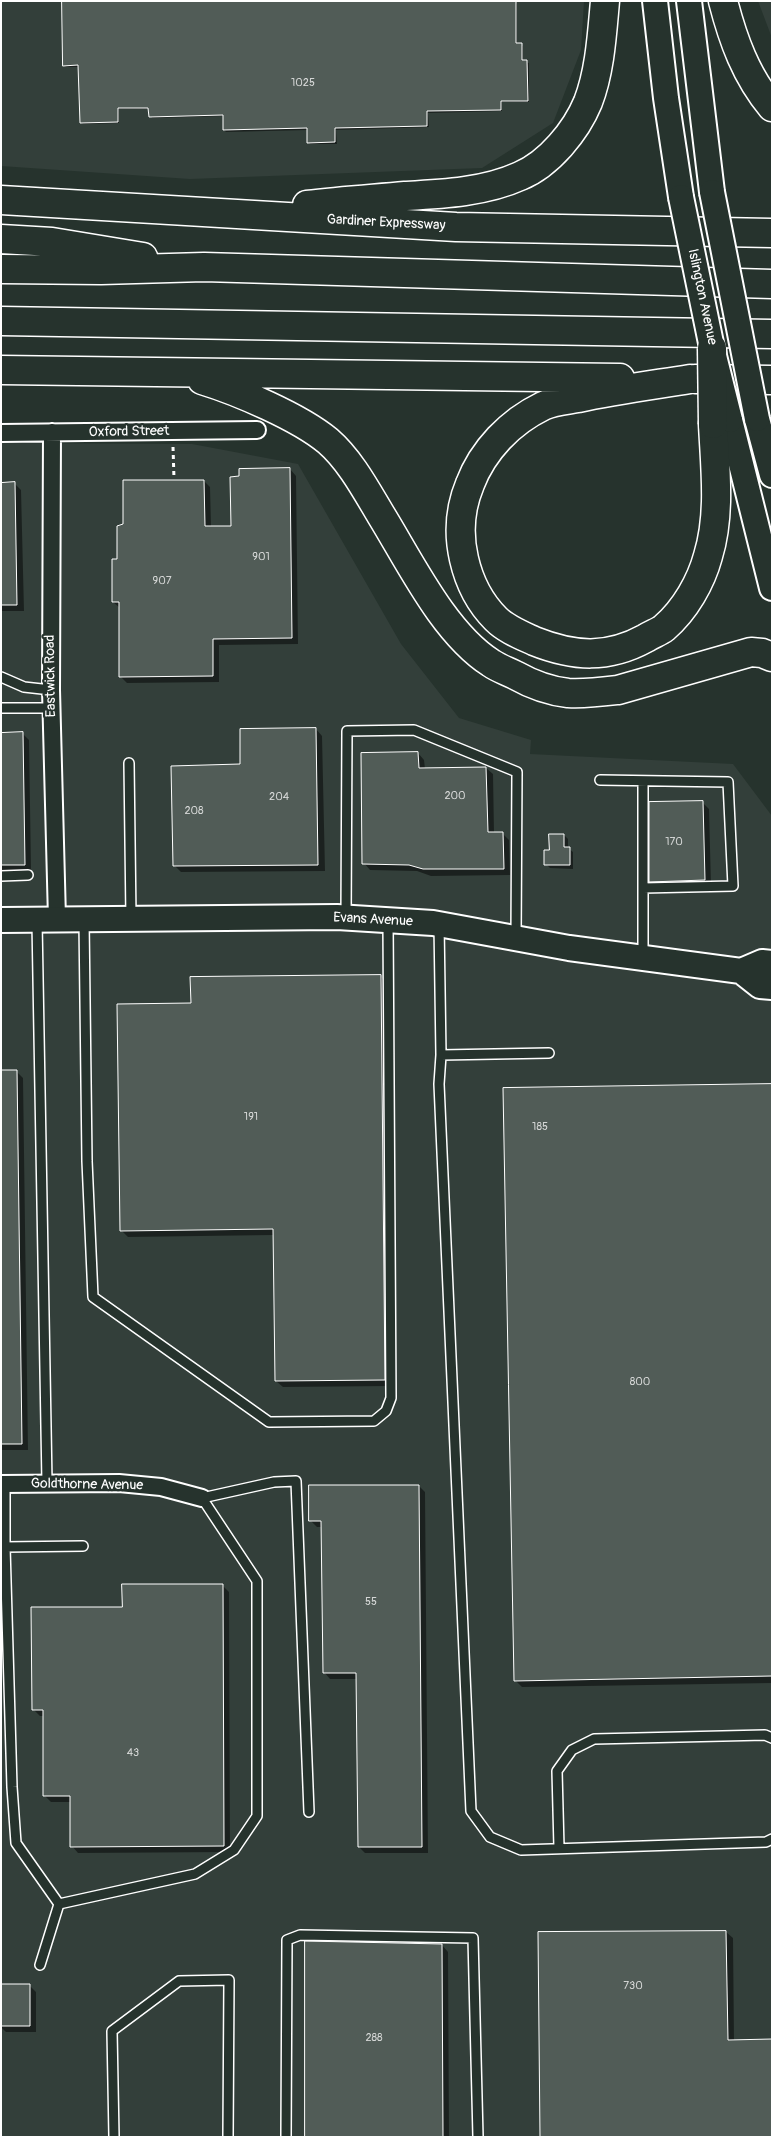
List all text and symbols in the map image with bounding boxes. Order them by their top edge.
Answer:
house number: 1025 [291,76,315,90]
street label: Gardiner Expressway [326,212,446,234]
street label: Islington Avenue [684,247,720,347]
street label: Oxford Street [88,423,170,441]
house number: 901 [252,550,270,564]
house number: 907 [153,574,171,588]
street label: Eastwick Road [42,635,60,717]
house number: 200 [444,789,466,803]
house number: 204 [269,790,289,804]
house number: 208 [184,804,204,818]
house number: 170 [665,835,683,849]
street label: Evans Avenue [333,910,413,930]
house number: 191 [244,1110,258,1124]
house number: 185 [532,1120,548,1134]
house number: 800 [630,1375,650,1389]
street label: Goldthorne Avenue [31,1476,143,1494]
house number: 55 [365,1595,377,1609]
house number: 43 [127,1746,139,1760]
house number: 730 [623,1979,643,1993]
house number: 288 [365,2031,383,2045]

